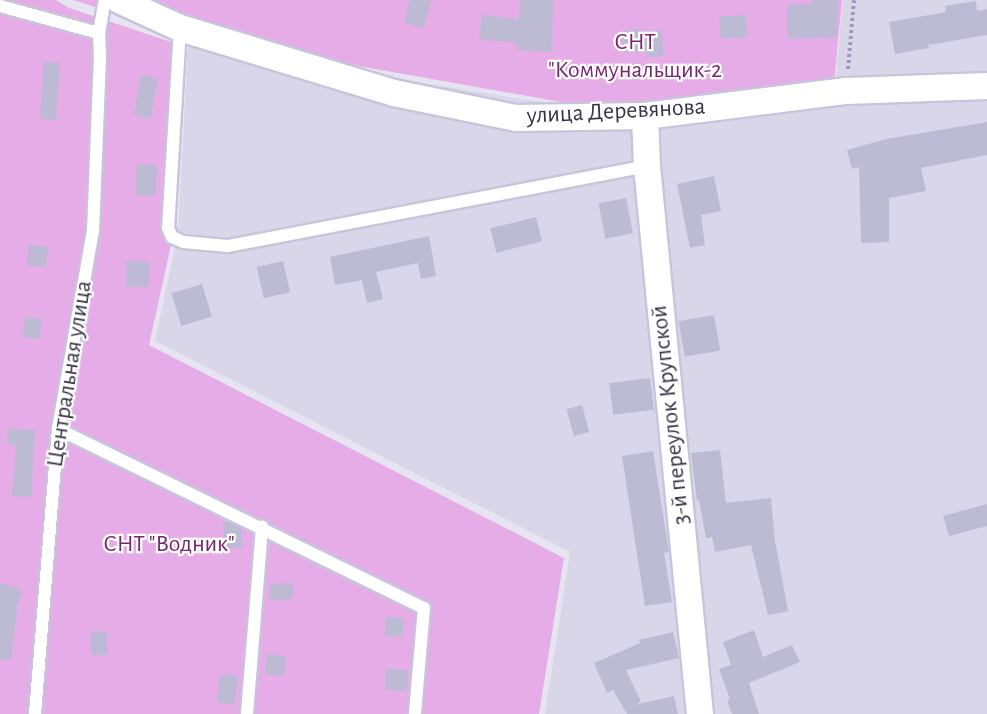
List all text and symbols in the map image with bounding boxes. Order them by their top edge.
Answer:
park label: СНТ "Коммунальщик-2 [548,29,722,85]
street label: улица Деревянова [526,93,706,131]
street label: Центральная улица [41,278,99,470]
street label: 3-й переулок Крупской [645,304,697,526]
park label: СНТ "Водник" [103,531,235,559]

